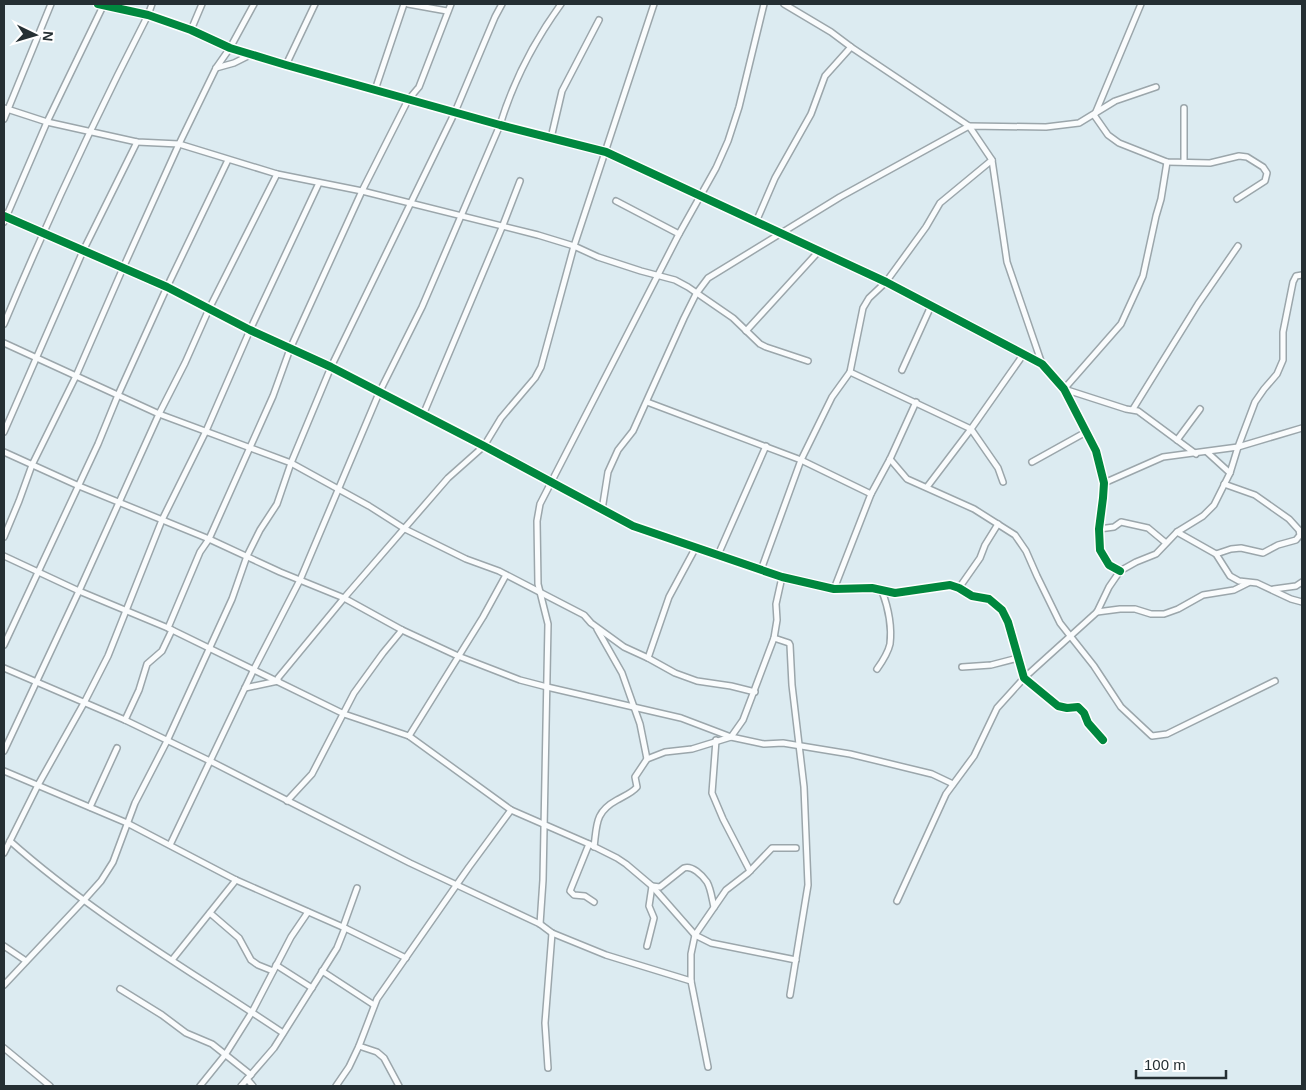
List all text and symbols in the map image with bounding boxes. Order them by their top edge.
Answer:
north arrow [10,10,60,60]
text: N [40,30,56,42]
scale bar [1136,1048,1226,1080]
text: 100 m [1144,1056,1186,1073]

